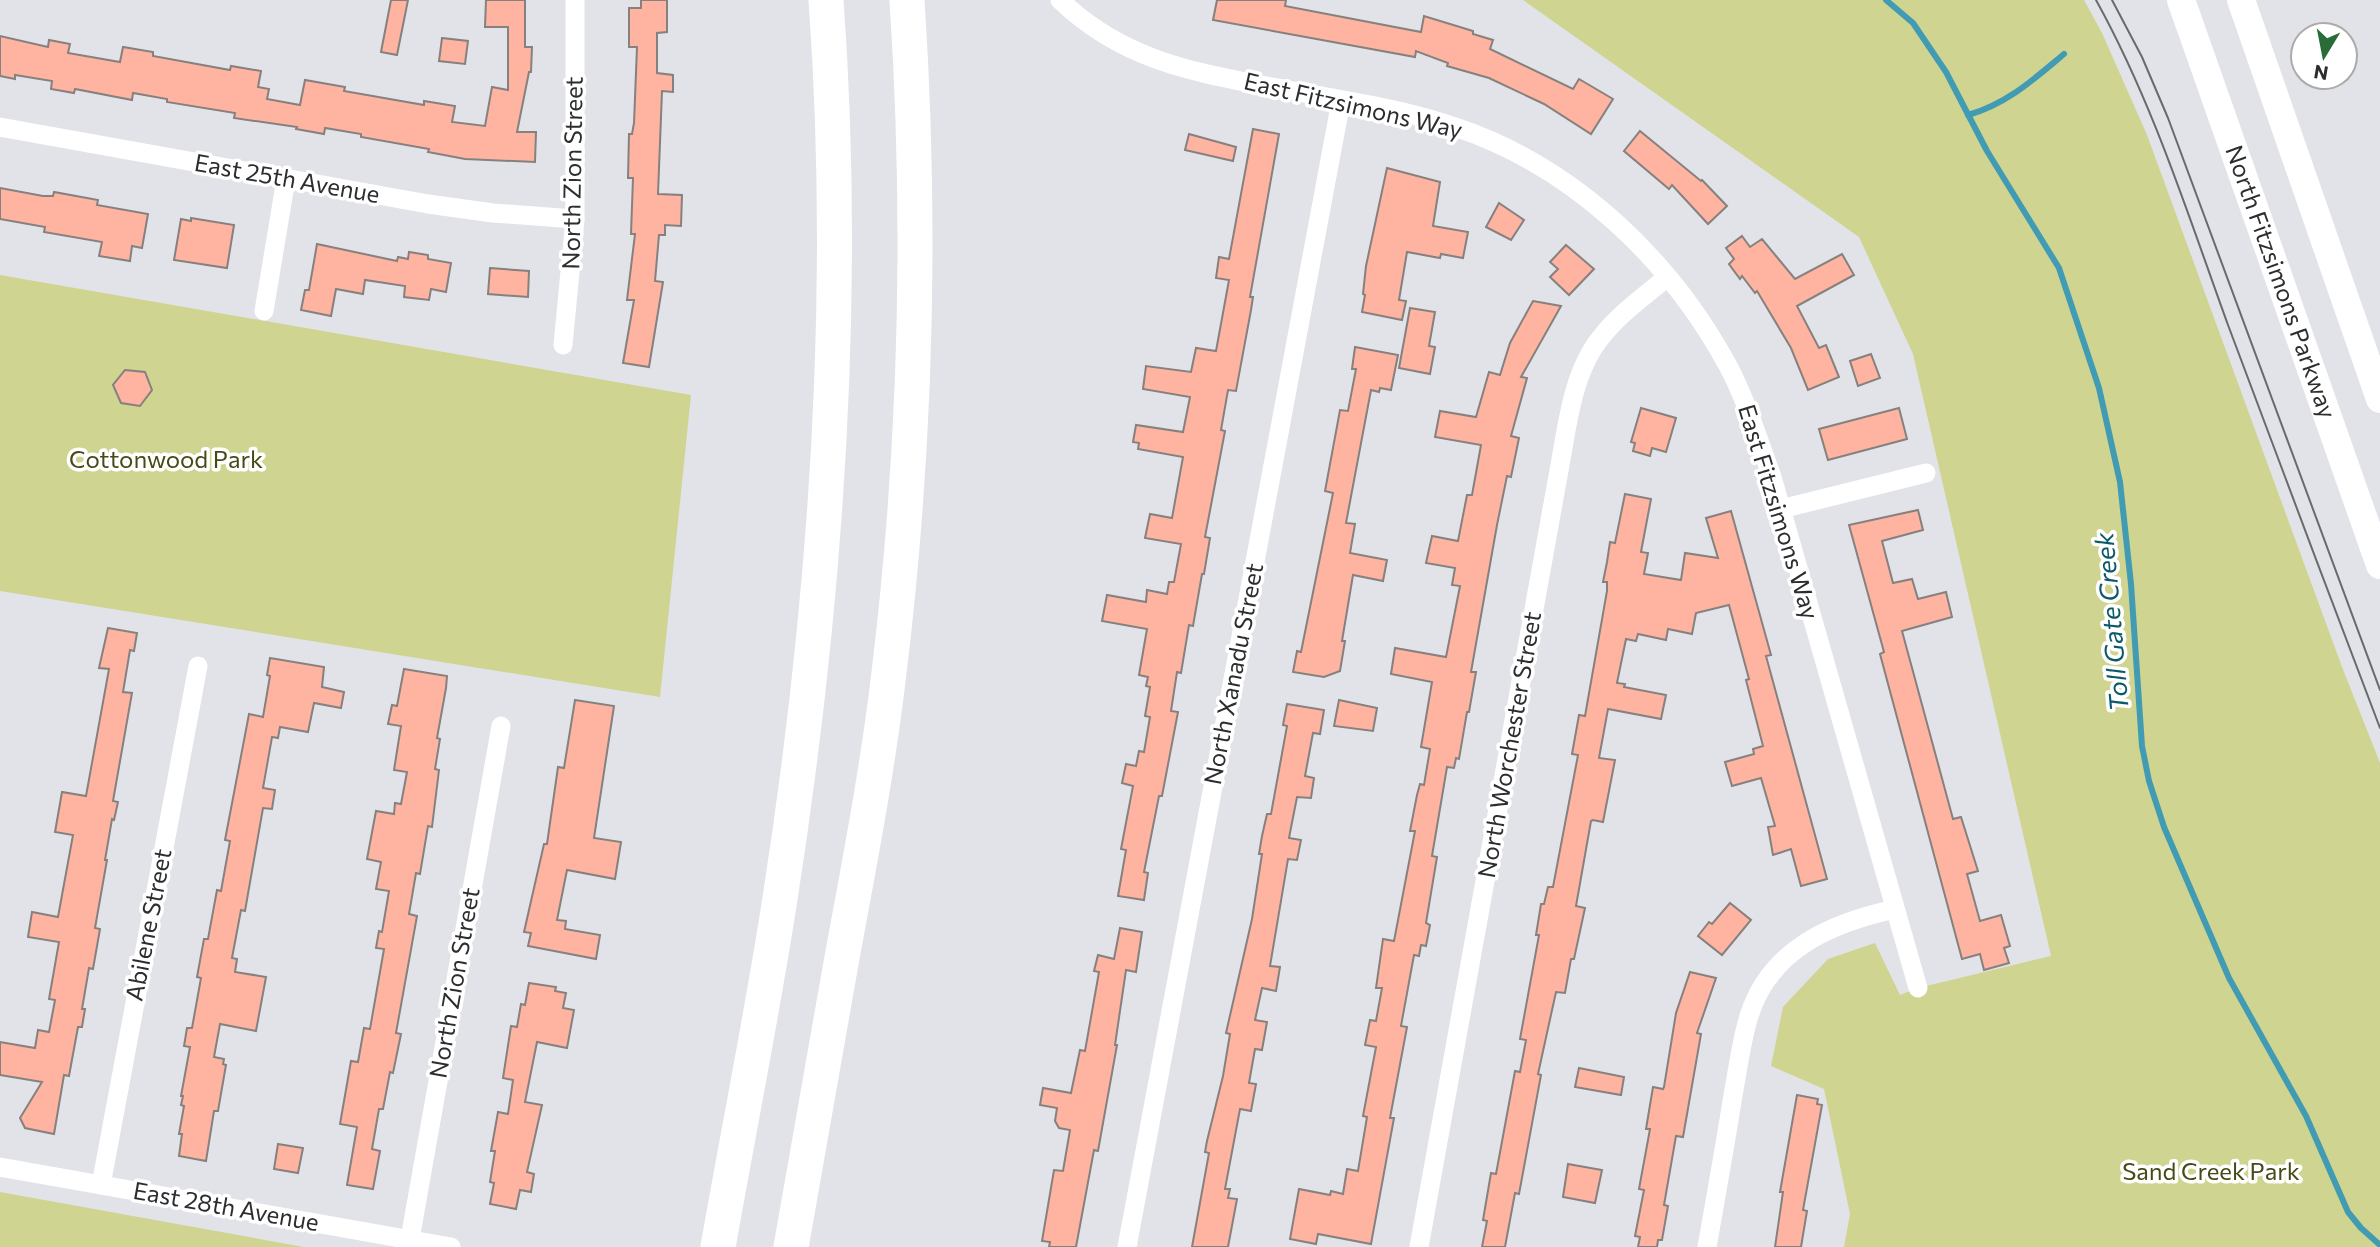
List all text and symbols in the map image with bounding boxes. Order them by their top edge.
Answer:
north arrow [2289,21,2359,91]
text: N [2312,61,2330,86]
street label: East Fitzsimons Way [1241,65,1465,144]
street label: North Zion Street [555,76,588,270]
street label: North Fitzsimons Parkway [2220,141,2343,422]
street label: East 25th Avenue [192,147,382,208]
street label: East Fitzsimons Way [1733,401,1826,623]
park label: Cottonwood Park [69,444,263,473]
water label: Toll Gate Creek [2087,530,2134,713]
street label: North Xanadu Street [1197,560,1268,787]
street label: North Worchester Street [1471,609,1546,880]
street label: Abilene Street [119,846,177,1003]
street label: North Zion Street [422,885,485,1080]
park label: Sand Creek Park [2122,1156,2300,1185]
street label: East 28th Avenue [131,1175,321,1236]

